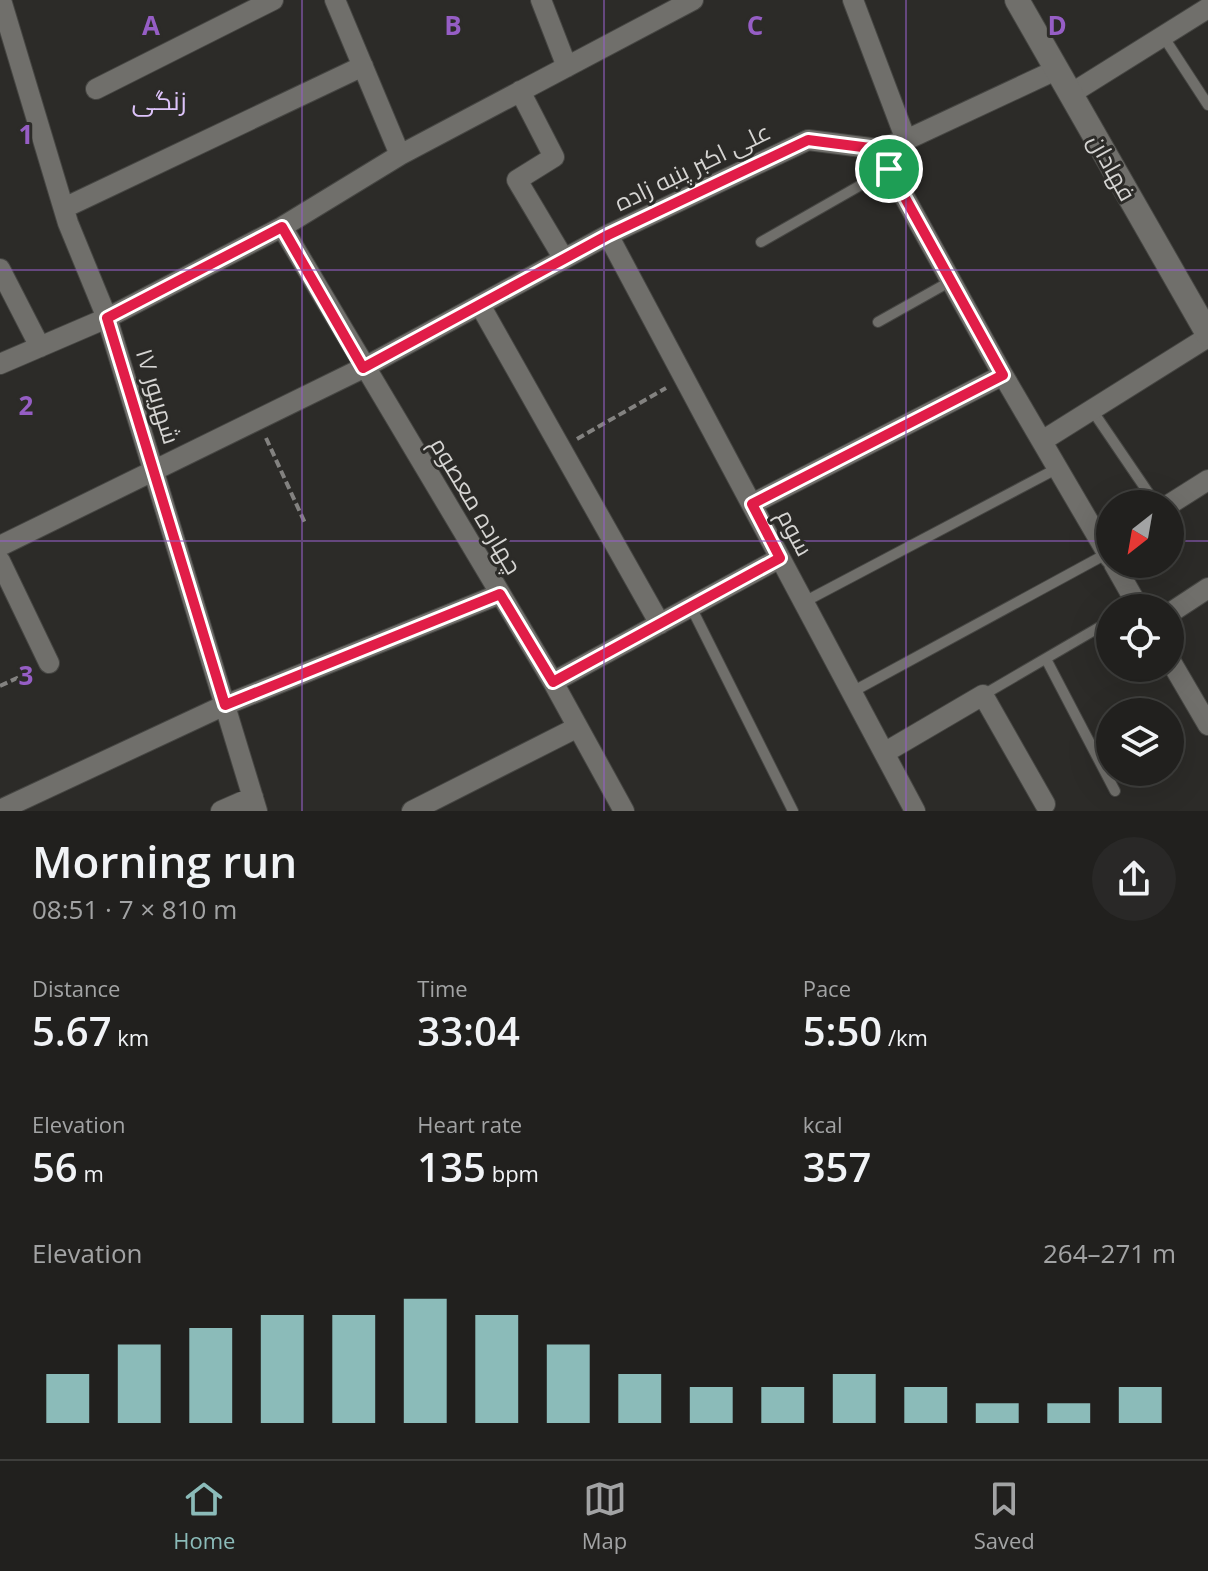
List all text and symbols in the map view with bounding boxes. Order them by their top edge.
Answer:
text: A [142,7,160,43]
text: B [444,7,462,43]
text: C [747,7,763,43]
text: D [1047,7,1067,43]
district label: زنگی [131,82,187,118]
street label: علی اکبر پنبه زاده [608,114,776,219]
text: 1 [19,116,33,152]
street label: فهادان [1081,128,1145,206]
pin [855,135,923,203]
icon: arrive [867,147,911,191]
street label: ۱۷ شهریور [129,344,189,448]
text: 2 [19,387,34,423]
street label: چهارده معصوم [422,430,531,580]
north arrow [1096,490,1184,578]
map controls [1096,490,1184,786]
street label: سوم [769,503,822,562]
button: locate [1096,594,1184,682]
text: 3 [19,657,33,693]
button: layers [1096,698,1184,786]
text: Morning run [32,831,297,891]
button: share [1092,837,1176,921]
text: 08:51 · 7 × 810 m [32,891,237,927]
text: Distance [32,973,120,1003]
text: Time [417,973,468,1003]
text: Pace [803,973,851,1003]
text: 5.67 [32,1003,112,1058]
text: 33:04 [417,1003,520,1058]
text: 5:50 [803,1003,882,1058]
text: km [112,1022,149,1052]
text: /km [882,1022,928,1052]
text: Elevation [32,1109,125,1139]
text: Heart rate [417,1109,522,1139]
text: kcal [803,1109,843,1139]
text: 56 [32,1139,78,1194]
text: 135 [417,1139,486,1194]
text: 357 [803,1139,871,1194]
text: m [78,1158,104,1188]
text: bpm [486,1158,539,1188]
text: Elevation [32,1235,142,1271]
text: 264–271 m [1043,1235,1176,1271]
tab: Home [173,1477,235,1555]
tab: Map [582,1477,627,1555]
tab: Saved [974,1477,1035,1555]

